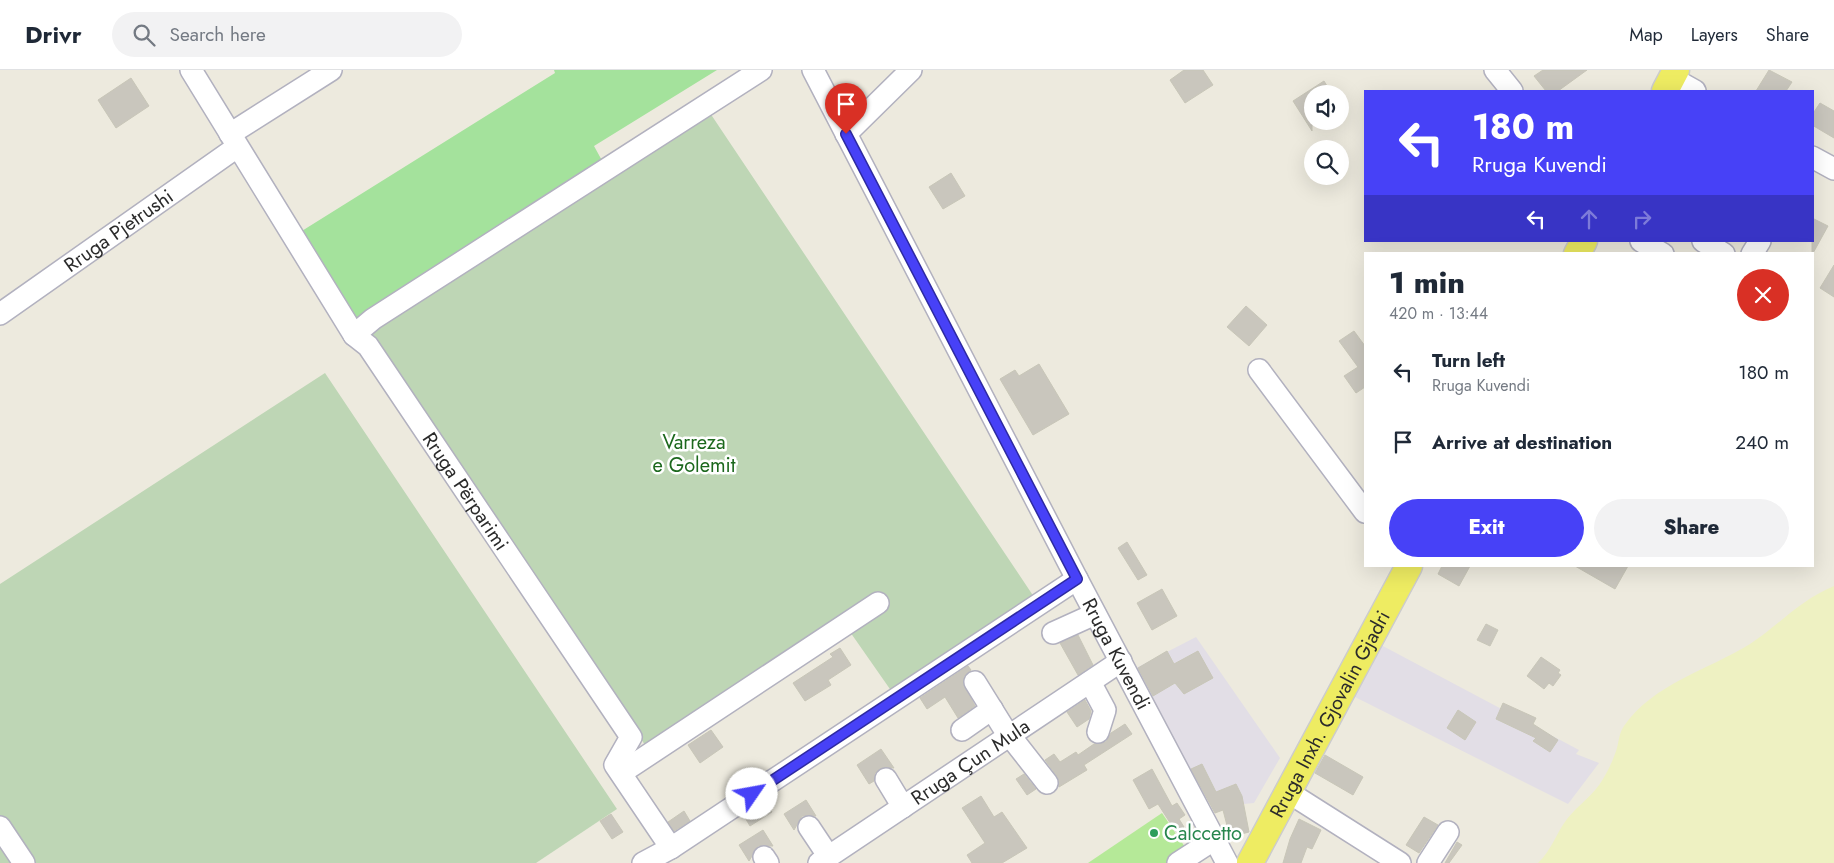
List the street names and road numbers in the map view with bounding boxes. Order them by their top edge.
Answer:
street label: Rruga Pjetrushi [58,182,179,280]
street label: Rruga Përparimi [415,427,516,557]
street label: Rruga Kuvendi [1075,593,1158,715]
street label: Rruga Inxh. Gjovalin Gjadri [1263,605,1398,823]
street label: Rruga Çun Mula [905,712,1036,812]

